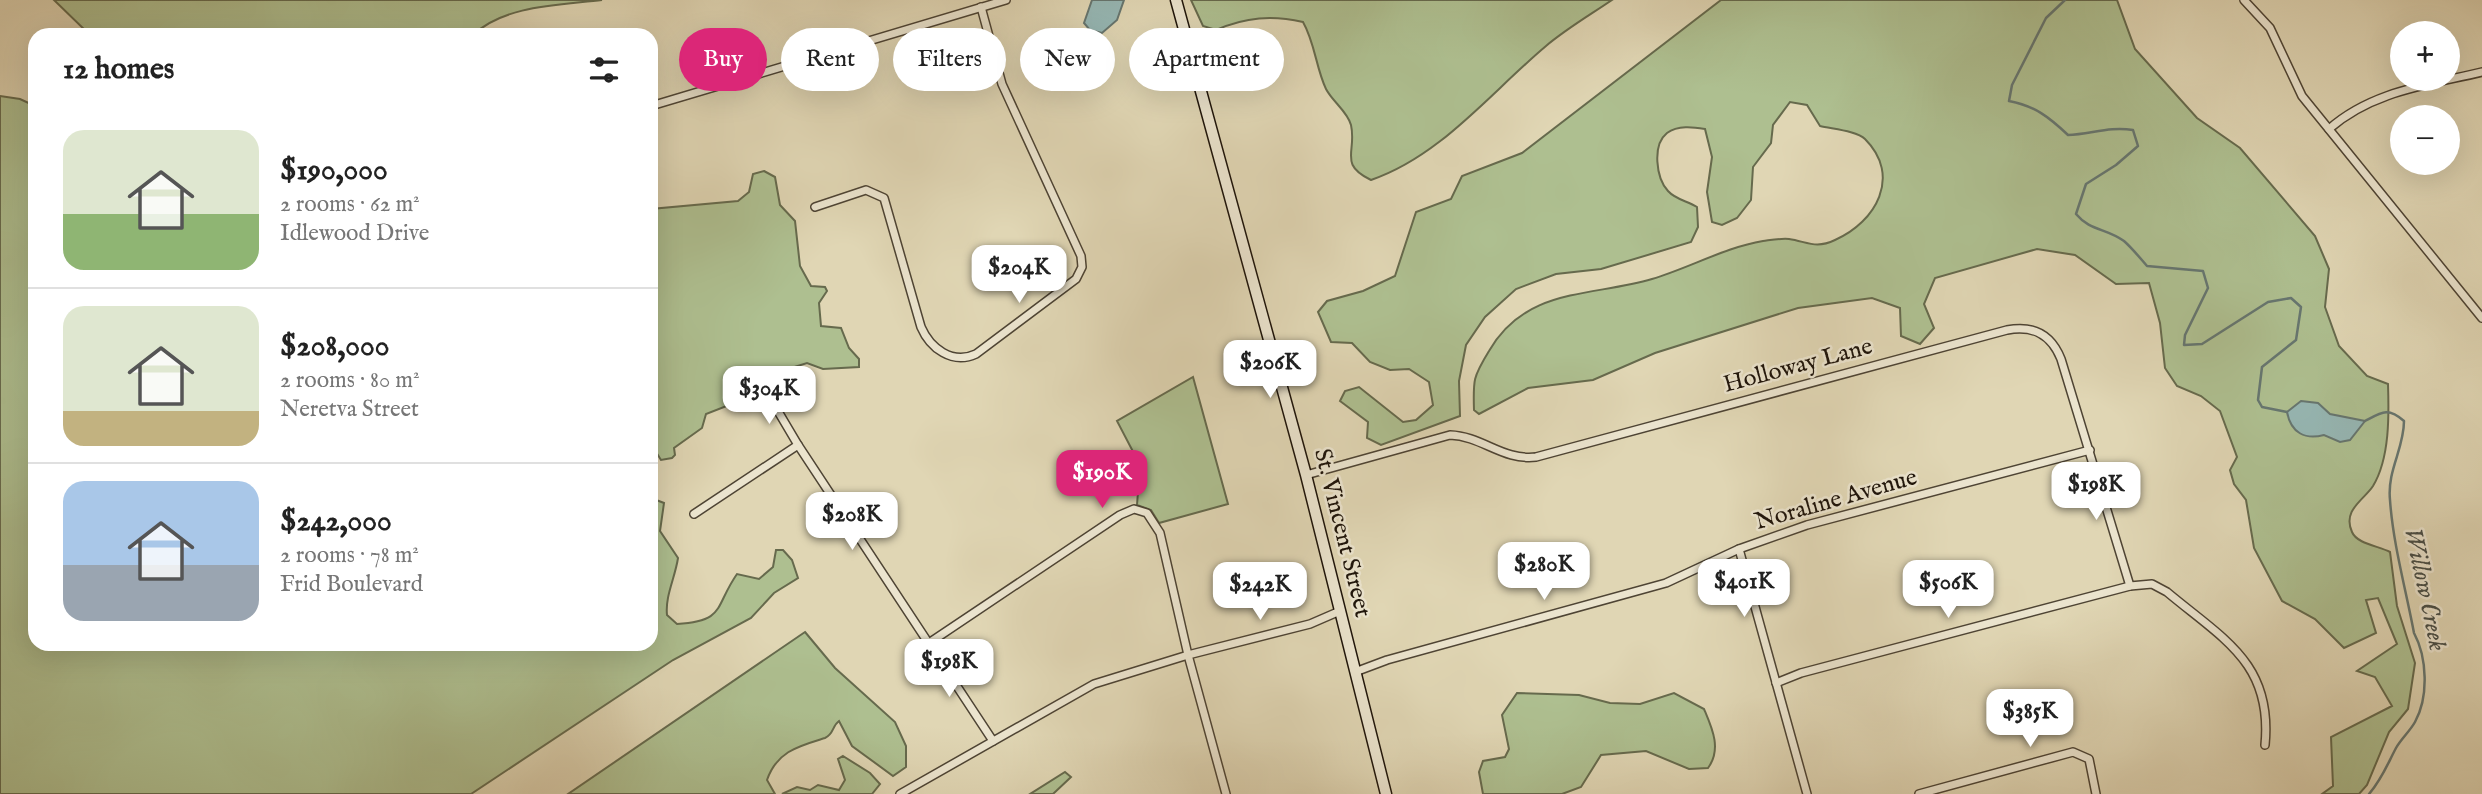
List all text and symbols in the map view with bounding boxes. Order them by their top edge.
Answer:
map controls [2390,21,2460,175]
button: + [2390,21,2460,91]
chip: Buy [679,28,767,91]
chip: Rent [781,28,879,91]
chip: Filters [893,28,1006,91]
chip: New [1020,28,1115,91]
chip: Apartment [1129,28,1284,91]
text: 12 homes [63,51,174,89]
icon: filters [585,51,623,89]
button: − [2390,105,2460,175]
text: $190,000 [280,152,388,190]
icon: home [119,158,203,242]
text: 2 rooms · 62 m² [280,190,420,219]
text: Idlewood Drive [280,219,429,248]
pin: $204K [970,246,1068,305]
text: $204K [988,253,1050,282]
text: $208,000 [280,328,389,366]
street label: Holloway Lane [1720,331,1876,401]
icon: home [119,334,203,418]
pin: $206K [1221,340,1319,400]
text: $206K [1239,348,1301,377]
text: 2 rooms · 80 m² [280,366,420,395]
pin: $304K [720,366,818,426]
text: $304K [739,374,799,403]
text: Neretva Street [280,395,419,424]
street label: St. Vincent Street [1306,445,1378,621]
pin: $190K [1053,450,1151,510]
text: $190K [1072,458,1132,487]
street label: Noraline Avenue [1751,462,1921,538]
pin: $198K [2047,462,2145,522]
text: $198K [2068,470,2125,499]
pin: $208K [803,492,901,552]
text: $208K [822,500,882,529]
text: $242,000 [280,503,392,541]
icon: home [119,509,203,593]
water label: Willow Creek [2396,524,2454,654]
text: 2 rooms · 78 m² [280,541,419,570]
pin: $280K [1495,542,1593,602]
text: $280K [1514,550,1574,579]
pin: $401K [1695,560,1793,619]
pin: $506K [1899,560,1997,620]
pin: $242K [1211,562,1309,622]
text: $401K [1714,567,1774,596]
text: $506K [1919,568,1977,597]
text: Frid Boulevard [280,570,423,599]
text: $242K [1229,570,1291,599]
pin: $198K [900,640,998,699]
text: $198K [921,647,978,676]
pin: $385K [1981,690,2079,749]
text: $385K [2002,697,2058,726]

